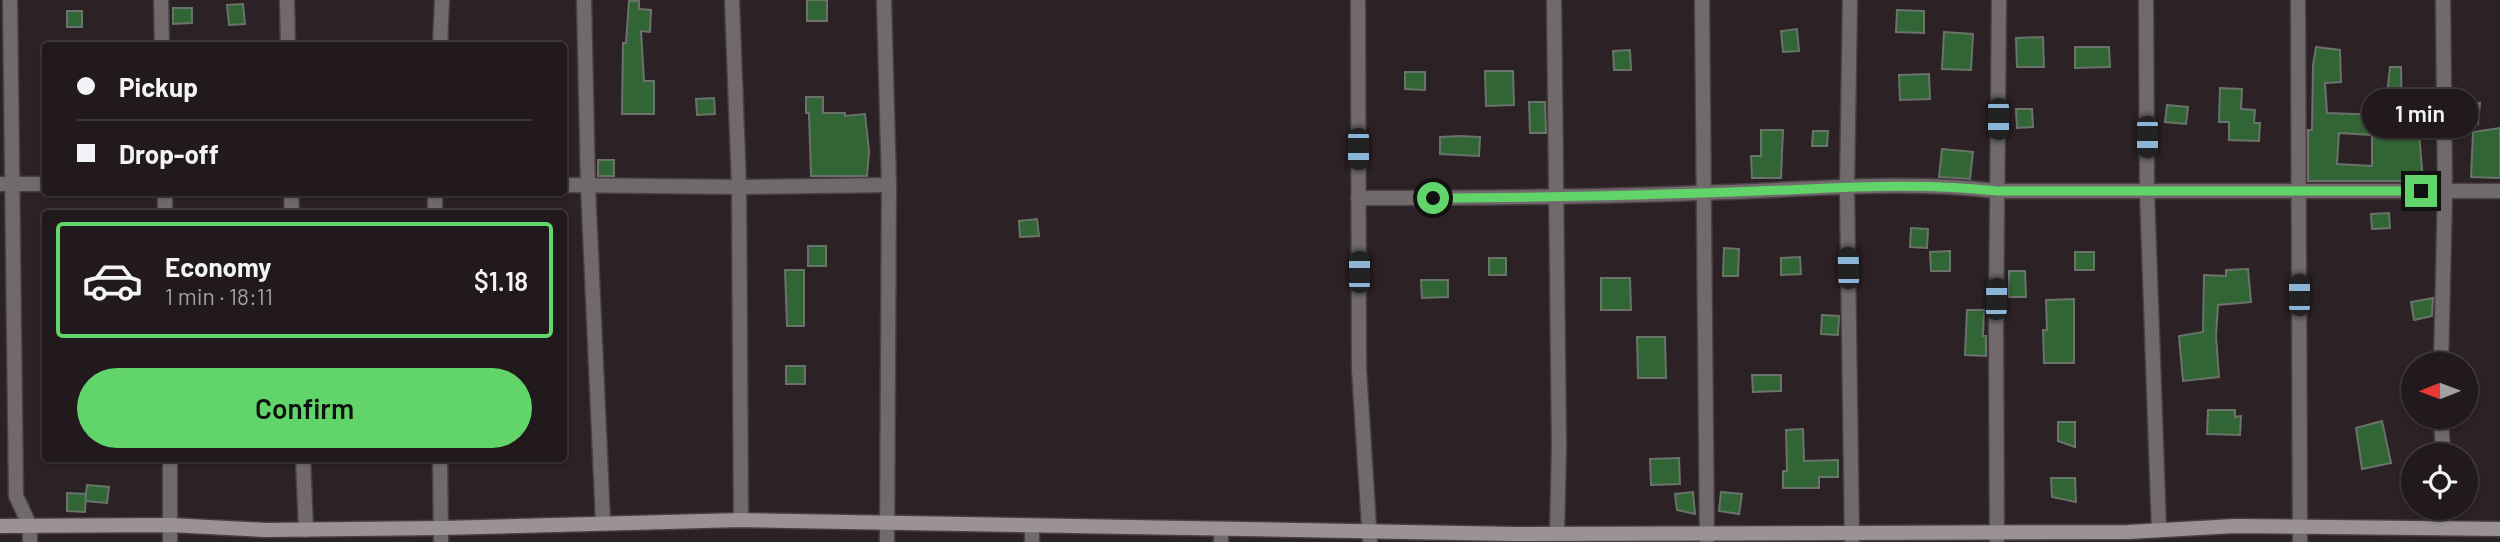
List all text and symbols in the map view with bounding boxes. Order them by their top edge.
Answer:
text: Pickup [119,71,198,102]
callout: 1 min [2363,90,2479,138]
car [1988,98,2009,140]
text: 1 min [2395,99,2445,127]
car [2137,116,2158,158]
car [1348,128,1369,170]
text: Drop-off [119,138,219,169]
route end [2405,175,2437,207]
route start [1417,182,1449,214]
car [1838,247,1859,289]
icon: car [81,249,144,312]
text: Economy [165,251,271,282]
car [1349,251,1370,293]
text: $1.18 [474,265,528,296]
car [2289,274,2310,316]
car [1986,278,2007,320]
text: 1 min · 18:11 [165,282,273,310]
north arrow [2401,352,2478,429]
map controls [2401,352,2478,520]
button: Confirm [77,368,532,448]
button: locate [2401,443,2478,520]

